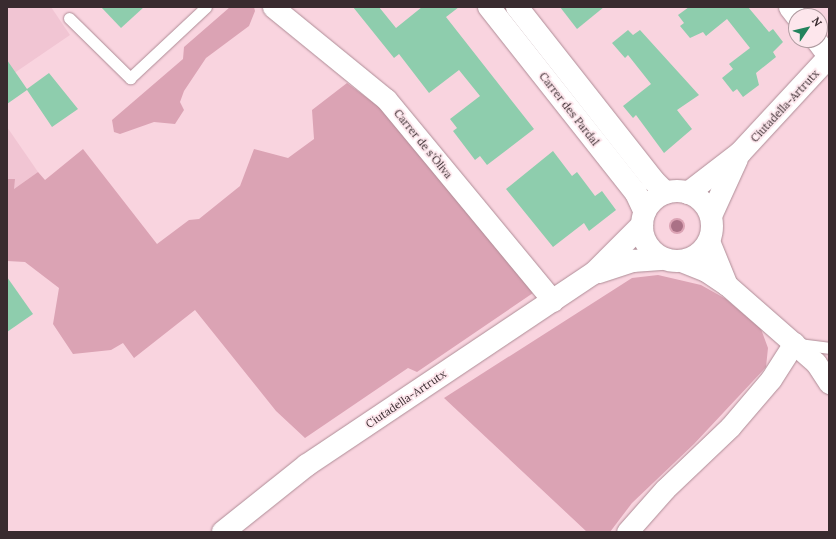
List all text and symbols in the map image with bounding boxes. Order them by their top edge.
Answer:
north arrow [788,8,828,48]
text: N [809,14,825,29]
street label: Ciutadella-Artrutx [748,67,822,145]
street label: Carrer des Pardal [536,70,602,148]
street label: Carrer de s'Òliva [391,107,455,181]
street label: Ciutadella-Artrutx [363,367,449,431]

